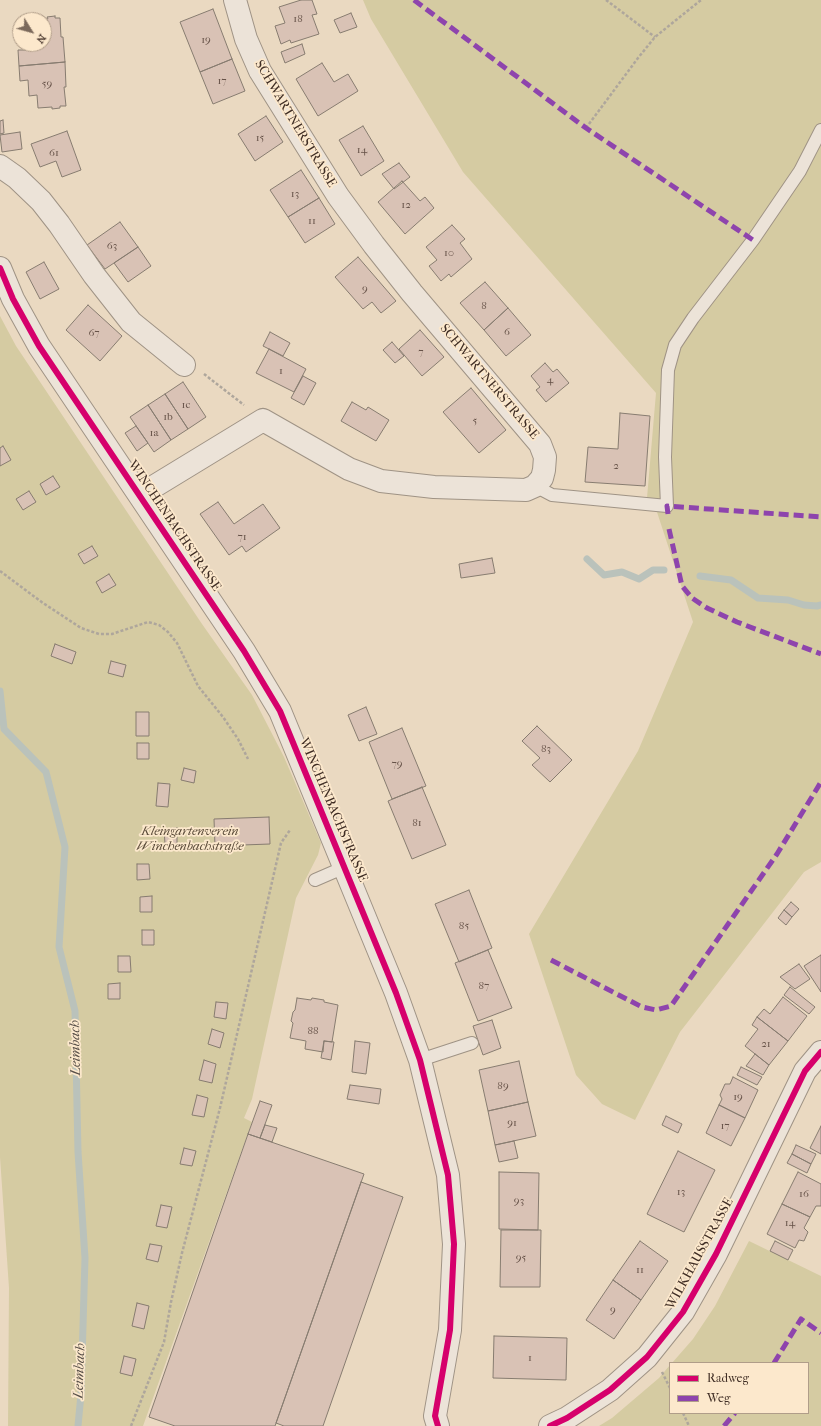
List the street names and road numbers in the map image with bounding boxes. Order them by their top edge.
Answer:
street label: SCHWARTNERSTRASSE [251,57,339,191]
street label: SCHWARTNERSTRASSE [436,321,542,443]
street label: WINCHENBACHSTRASSE [124,458,224,594]
street label: WINCHENBACHSTRASSE [296,736,370,884]
street label: WILKHAUSSTRASSE [663,1196,737,1312]

